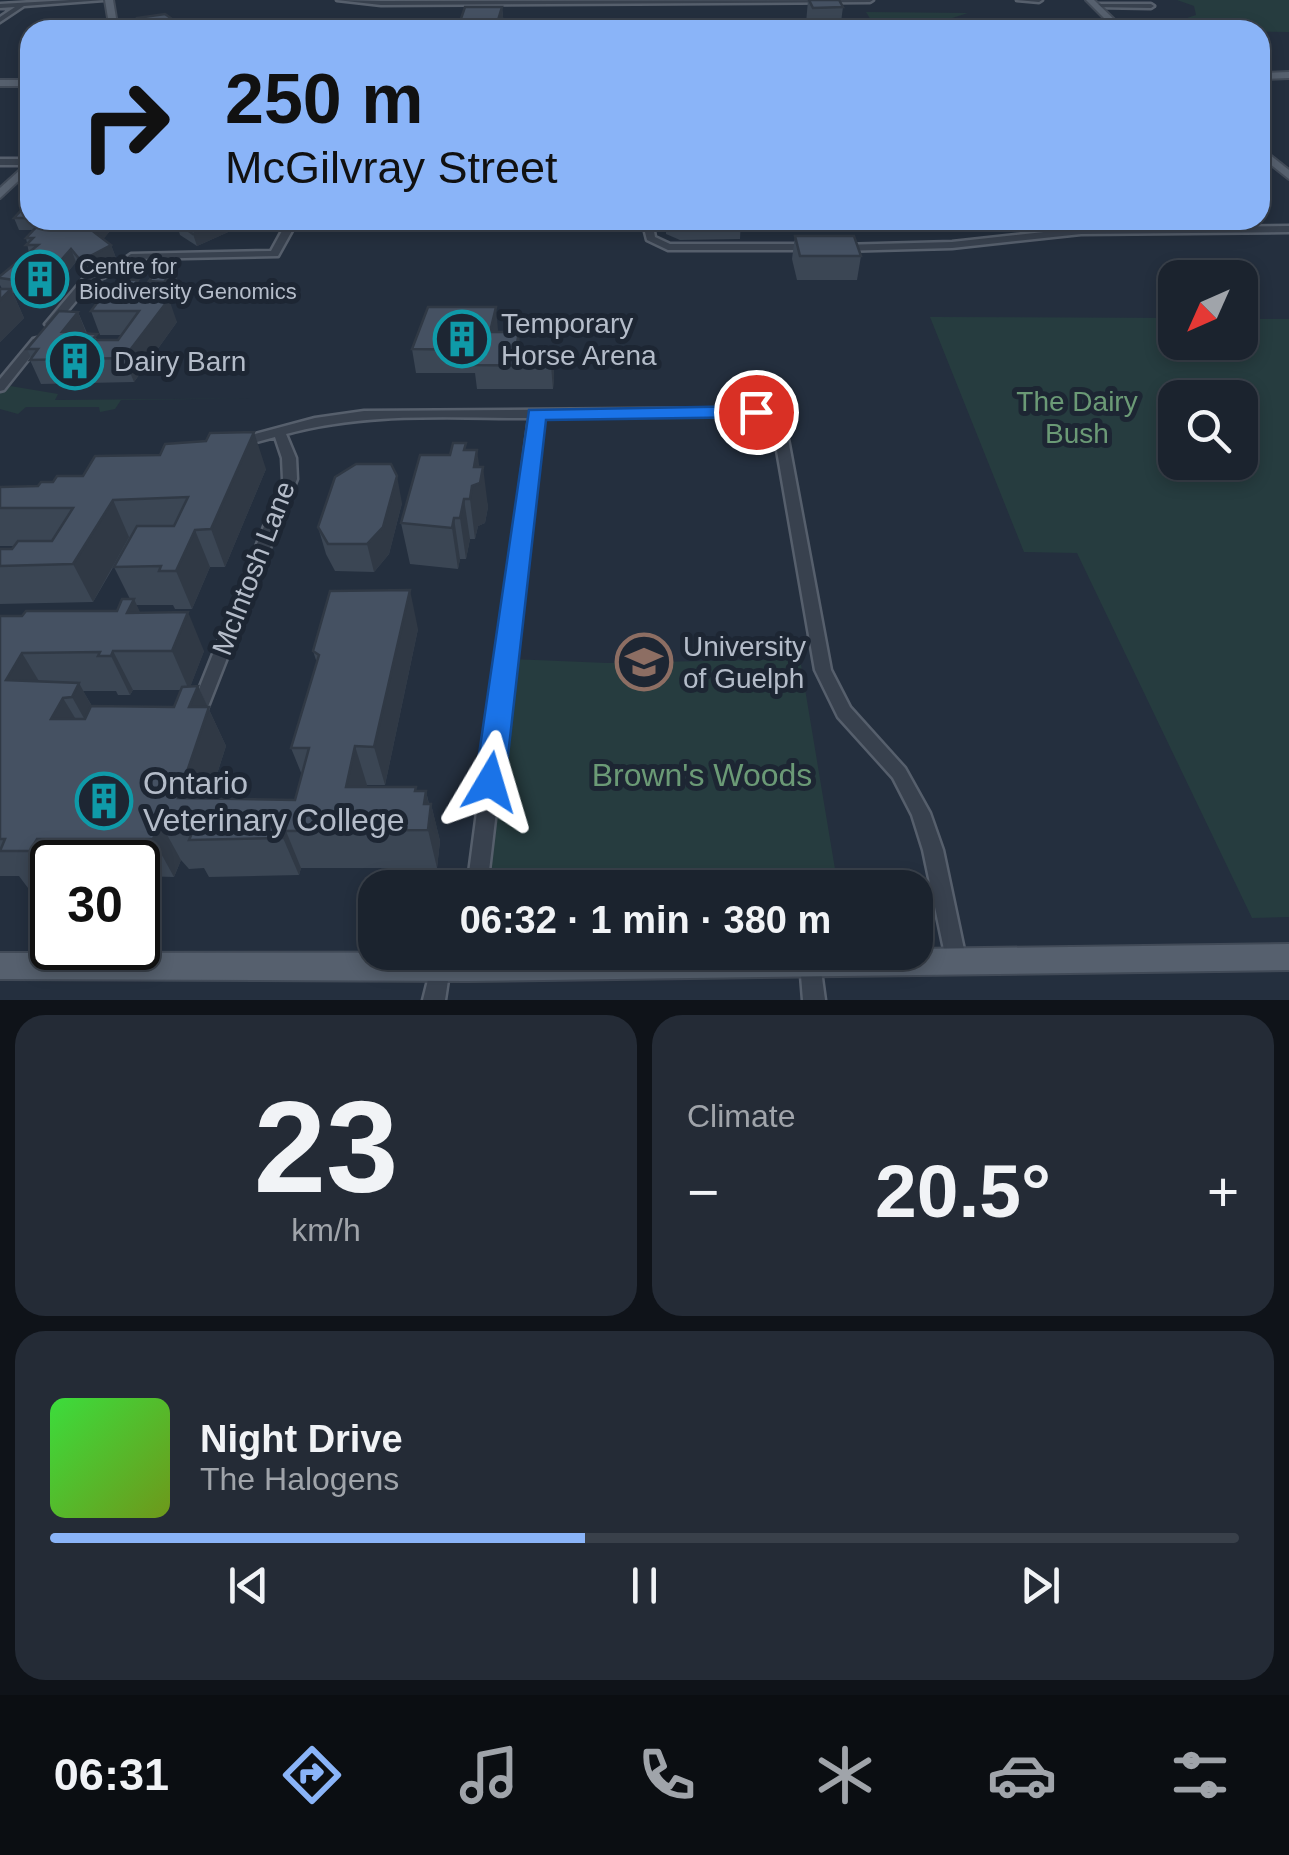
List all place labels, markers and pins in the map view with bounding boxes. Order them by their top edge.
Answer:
building icon: Centre for Biodiversity Genomics [10,249,70,309]
place label: Centre for Biodiversity Genomics [79,254,297,304]
place label: Temporary Horse Arena [501,308,657,371]
building icon: Temporary Horse Arena [432,309,492,369]
building icon: Dairy Barn [45,331,105,391]
place label: Dairy Barn [114,346,246,377]
pin [714,370,799,455]
place label: University of Guelph [683,631,806,694]
school or university icon: University of Guelph [614,632,674,692]
place label: Ontario Veterinary College [143,765,404,838]
building icon: Ontario Veterinary College [74,771,134,831]

